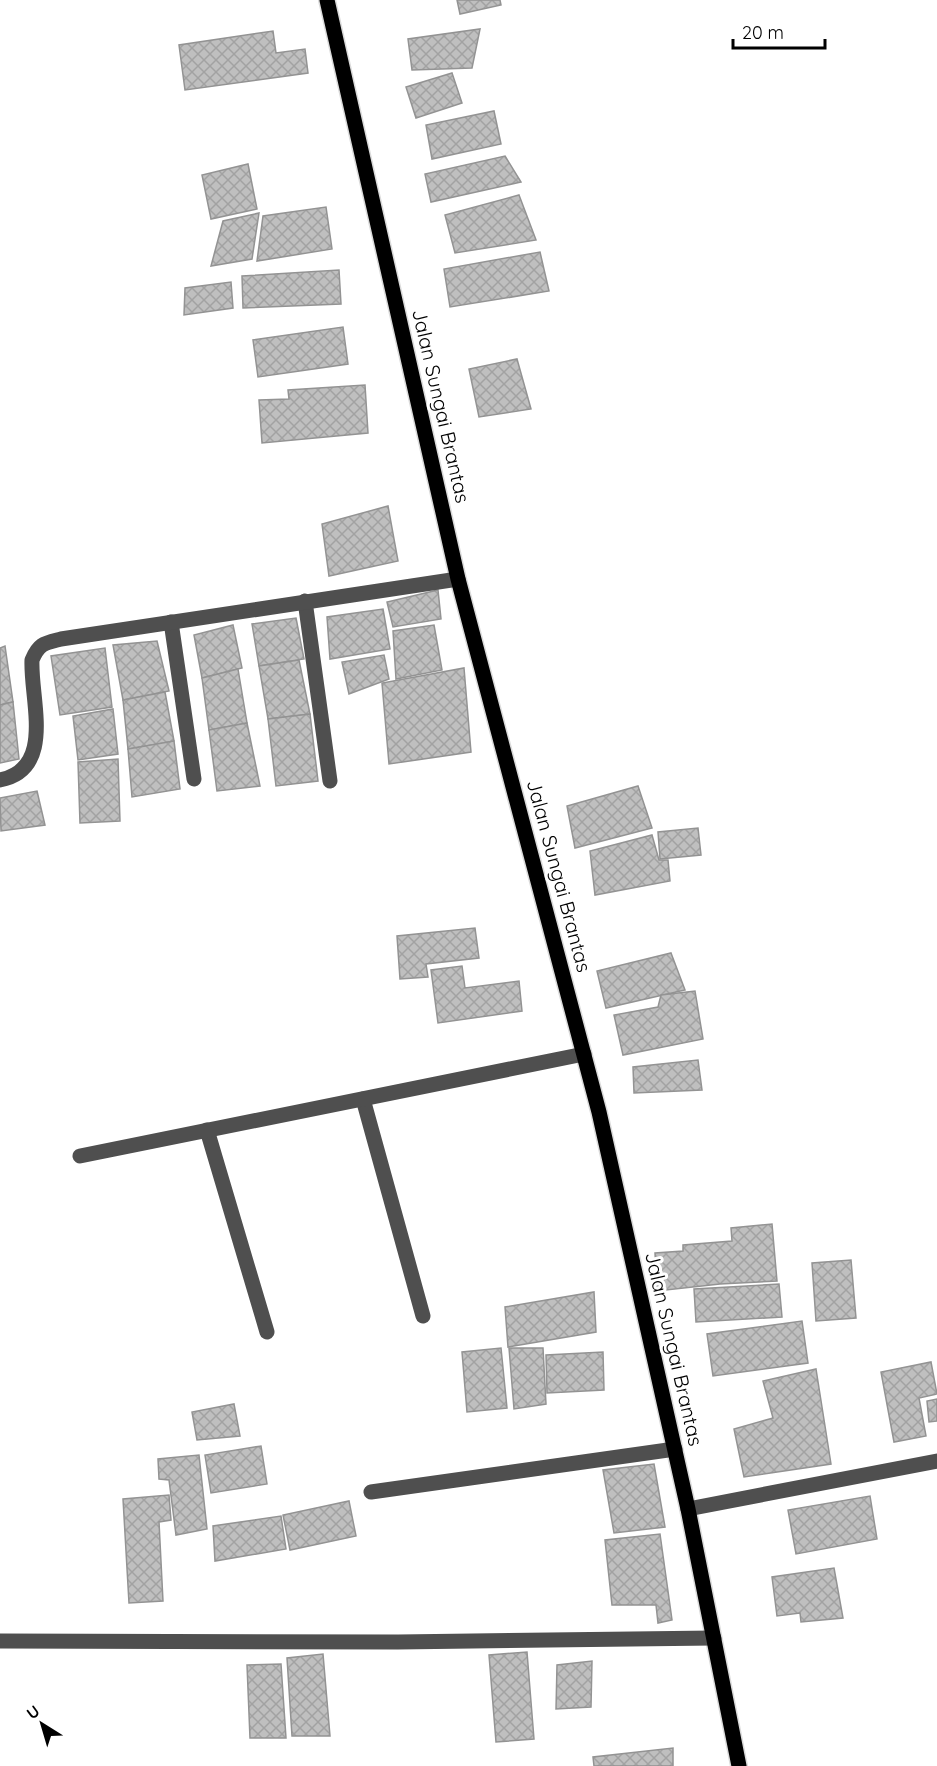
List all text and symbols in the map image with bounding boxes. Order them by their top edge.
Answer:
scale bar [733,12,824,50]
text: 20 m [742,21,784,44]
street label: Jalan Sungai Brantas [407,307,476,505]
street label: Jalan Sungai Brantas [522,777,597,975]
street label: Jalan Sungai Brantas [640,1250,709,1448]
north arrow [12,1694,72,1754]
text: U [22,1701,43,1723]

